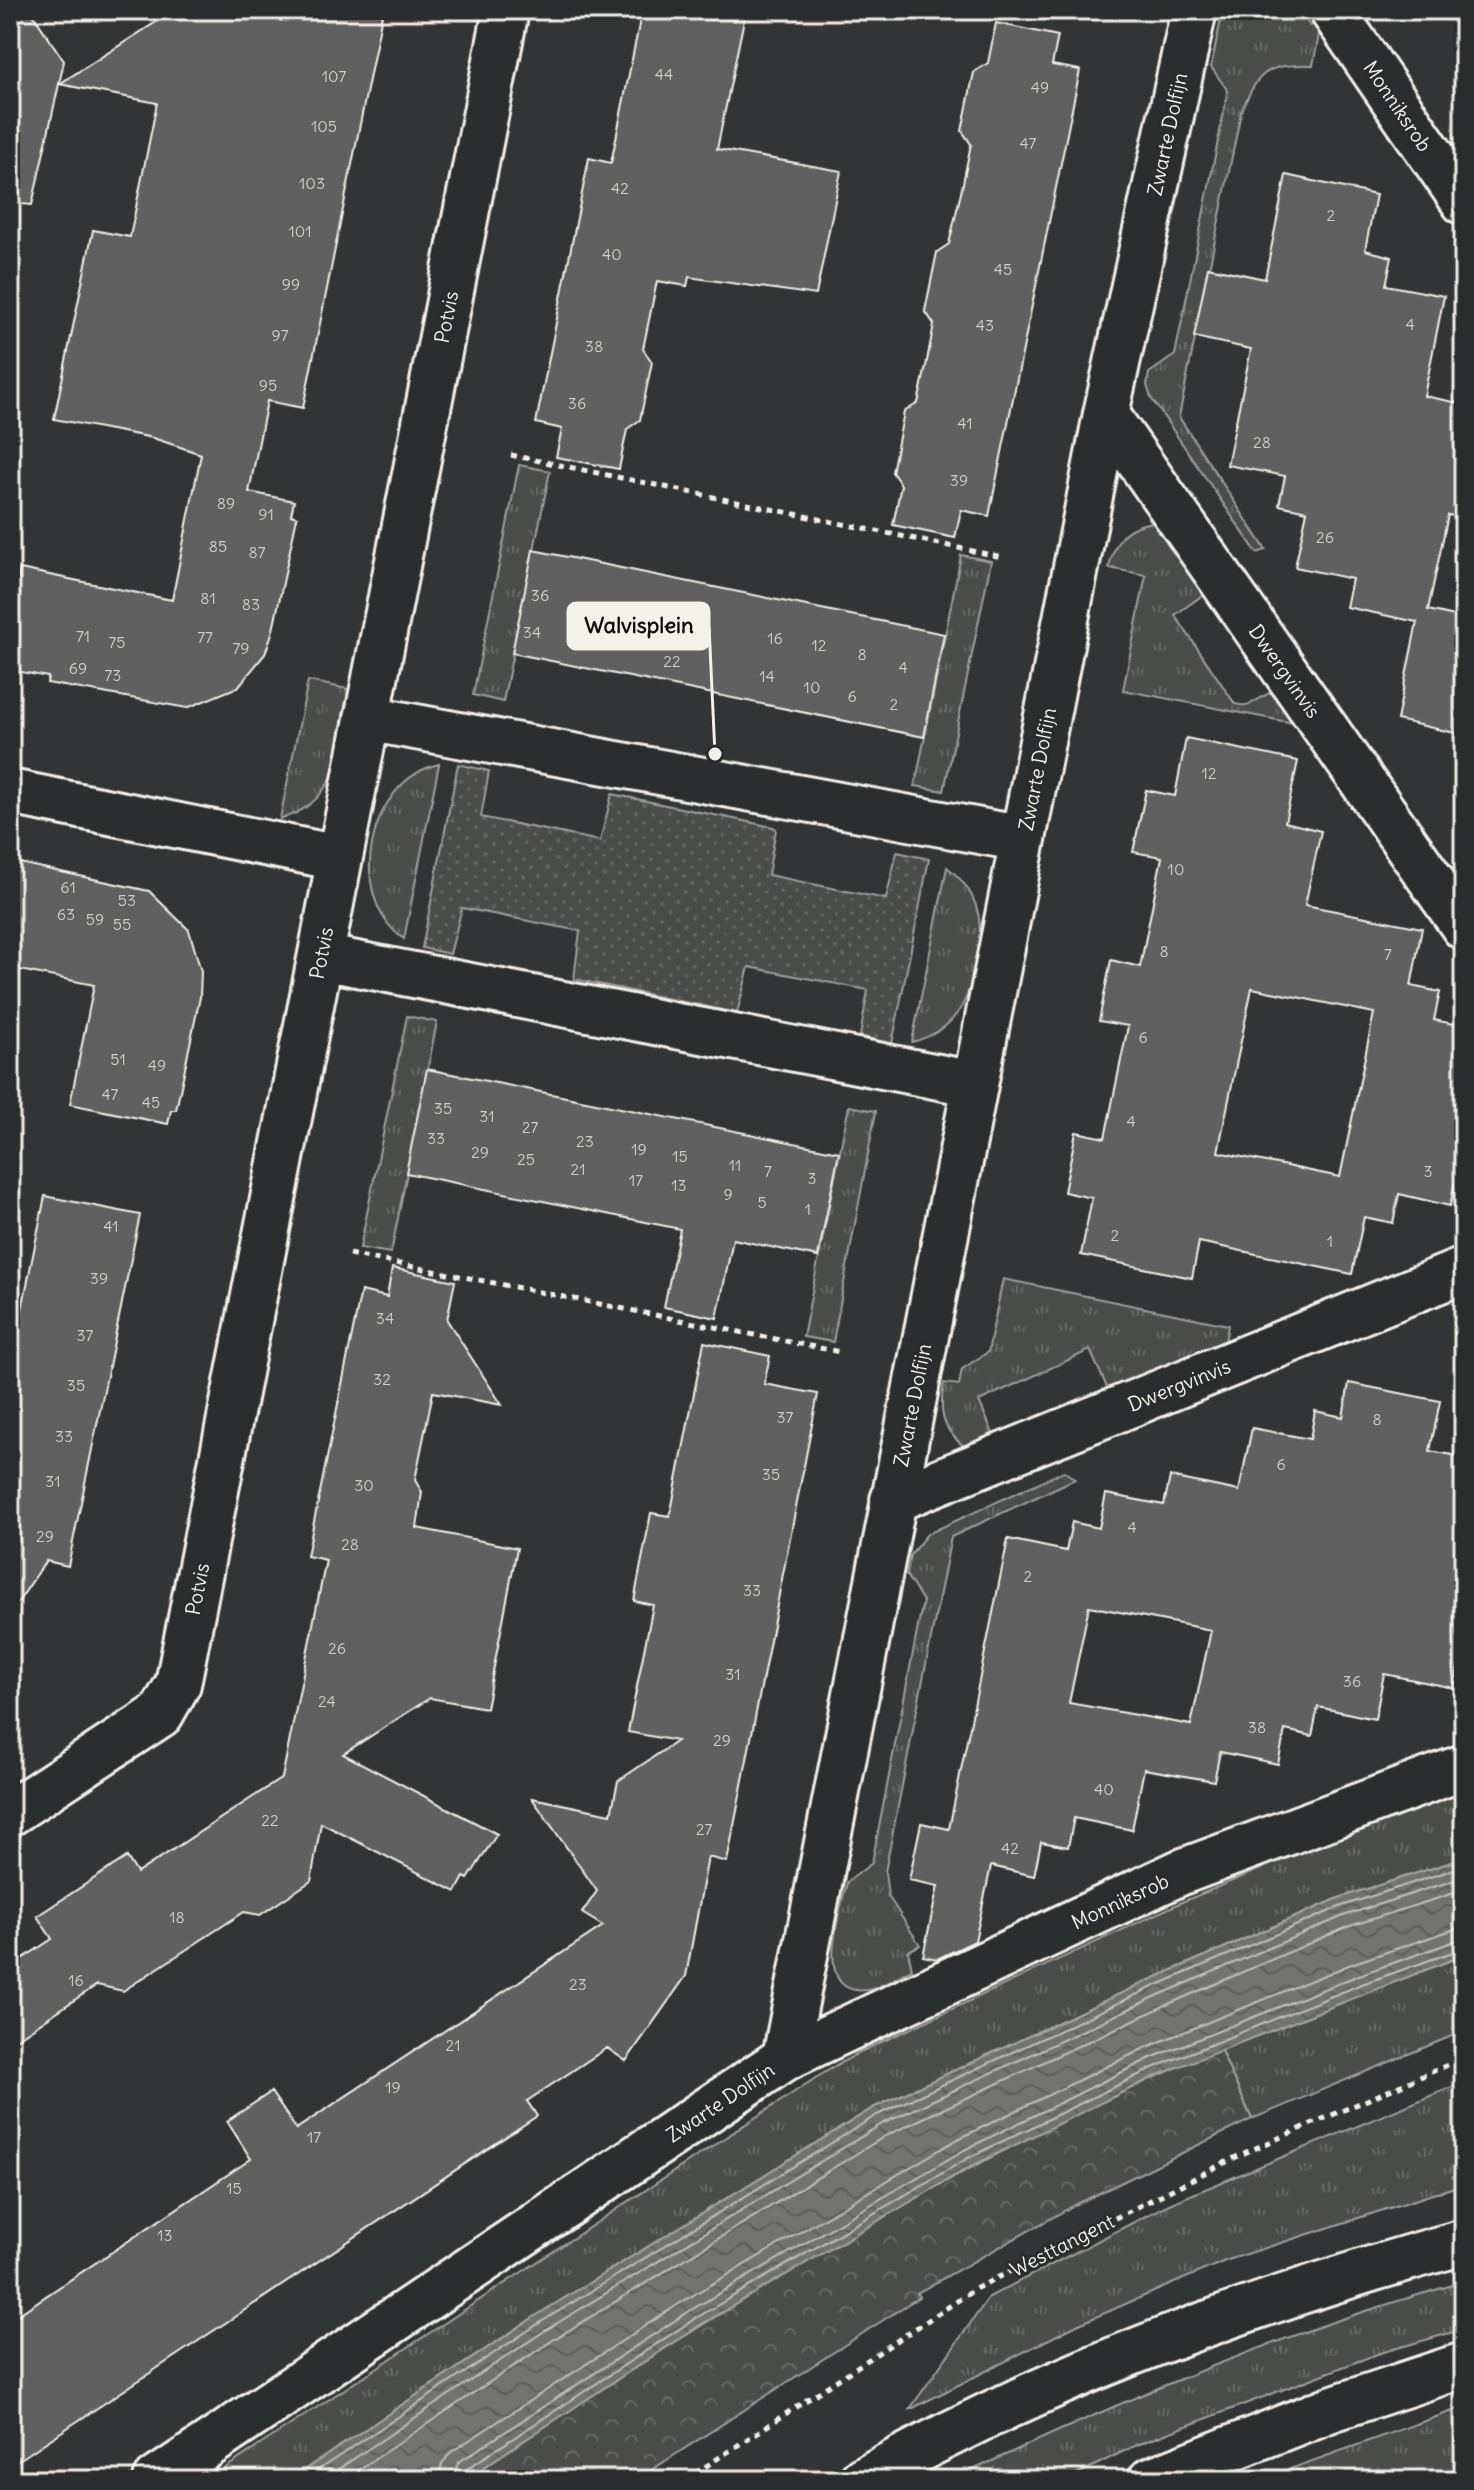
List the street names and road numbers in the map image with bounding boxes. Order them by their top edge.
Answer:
street label: Monniksrob [1358,56,1438,156]
street label: Zwarte Dolfijn [1142,70,1192,198]
street label: Potvis [429,289,463,345]
street label: Dwergvinvis [1244,619,1326,723]
street label: Zwarte Dolfijn [1013,705,1061,833]
street label: Potvis [304,925,338,981]
street label: Zwarte Dolfijn [888,1341,936,1469]
street label: Dwergvinvis [1124,1353,1234,1417]
street label: Potvis [180,1561,214,1617]
street label: Monniksrob [1067,1868,1173,1934]
street label: Zwarte Dolfijn [661,2057,779,2147]
street label: Westtangent [1006,2208,1119,2282]

